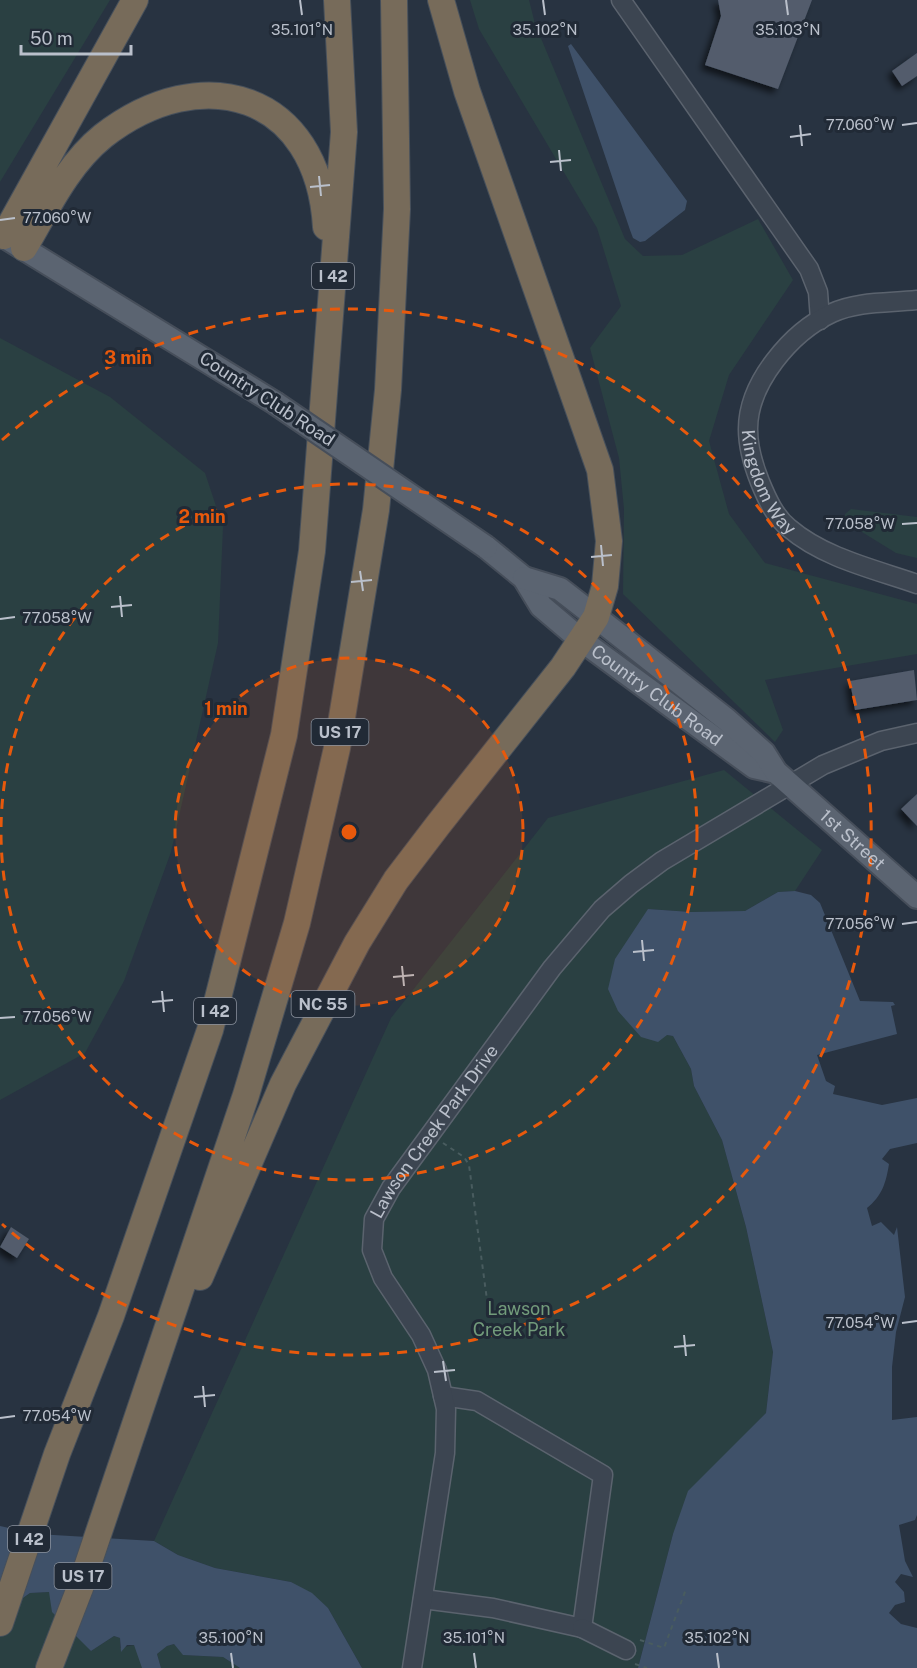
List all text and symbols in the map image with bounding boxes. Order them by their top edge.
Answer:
scale bar [21,18,130,56]
text: 35.101°N [271,21,333,38]
text: 35.102°N [513,21,577,38]
text: 35.103°N [755,21,821,38]
text: 50 m [30,28,73,49]
text: 77.060°W [826,116,894,133]
text: 77.060°W [23,209,91,226]
road number: I 42 [312,263,354,289]
text: 3 min [104,347,152,368]
street label: Country Club Road [196,347,339,450]
street label: Kingdom Way [738,429,801,539]
text: 2 min [178,506,226,527]
text: 77.058°W [825,515,895,532]
text: 77.058°W [22,609,92,626]
street label: Country Club Road [587,640,726,750]
text: 1 min [204,698,248,719]
road number: US 17 [312,719,368,745]
street label: 1st Street [816,805,890,874]
centre of rings [339,822,359,842]
text: 77.056°W [825,915,895,932]
road number: NC 55 [292,991,354,1017]
road number: I 42 [194,998,236,1024]
text: 77.056°W [22,1008,92,1025]
street label: Lawson Creek Park Drive [366,1040,502,1222]
park label: Lawson Creek Park [473,1298,565,1340]
text: 77.054°W [825,1314,895,1331]
text: 77.054°W [22,1407,92,1424]
road number: I 42 [8,1526,50,1552]
road number: US 17 [54,1563,112,1589]
text: 35.100°N [198,1629,264,1646]
text: 35.101°N [443,1629,505,1646]
text: 35.102°N [685,1629,749,1646]

